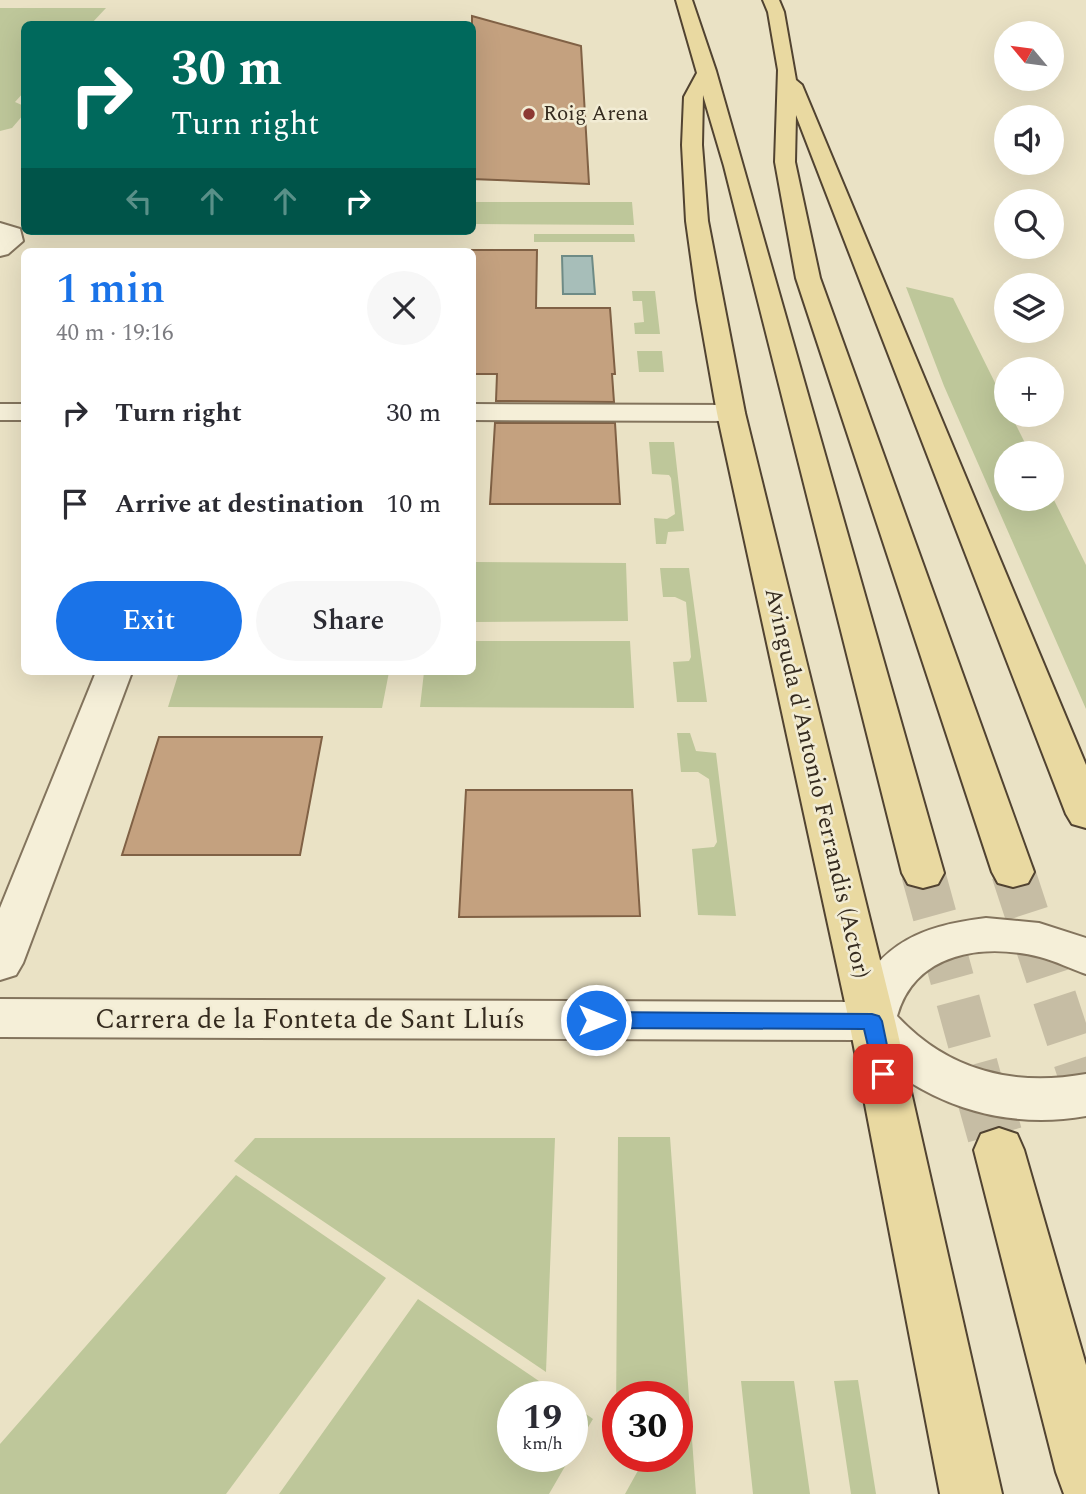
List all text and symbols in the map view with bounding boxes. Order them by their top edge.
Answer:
north arrow [994,21,1064,91]
map controls [994,21,1064,511]
text: 30 m [171,32,282,107]
icon: right [56,49,147,140]
place label: Roig Arena [543,98,649,130]
text: Turn right [171,100,319,149]
button: sound [994,105,1064,175]
marker: Roig Arena [521,106,537,122]
icon: left [120,182,158,220]
icon: ahead [193,182,231,220]
icon: ahead [266,182,304,220]
icon: right [339,182,377,220]
button: search [994,189,1064,259]
text: 1 min [56,258,165,321]
button: close [367,271,441,345]
button: layers [994,273,1064,343]
text: 40 m · 19:16 [56,316,174,351]
button: + [994,357,1064,427]
text: Turn right [115,393,242,433]
text: 30 m [386,393,441,433]
icon: right [56,394,94,432]
button: − [994,441,1064,511]
text: Arrive at destination [115,484,364,524]
text: 10 m [386,484,441,524]
icon: arrive [56,485,94,523]
button: Exit [56,581,242,661]
button: Share [256,581,441,661]
street label: Avinguda d'Antonio Ferrandis (Actor) [754,584,880,982]
position arrow [559,983,633,1057]
street label: Carrera de la Fonteta de Sant Lluís [95,998,525,1041]
pin [853,1044,913,1104]
icon: arrive [864,1055,902,1093]
speed limit sign: 30 [602,1381,693,1472]
text: 19 [523,1391,562,1444]
text: km/h [522,1430,563,1457]

